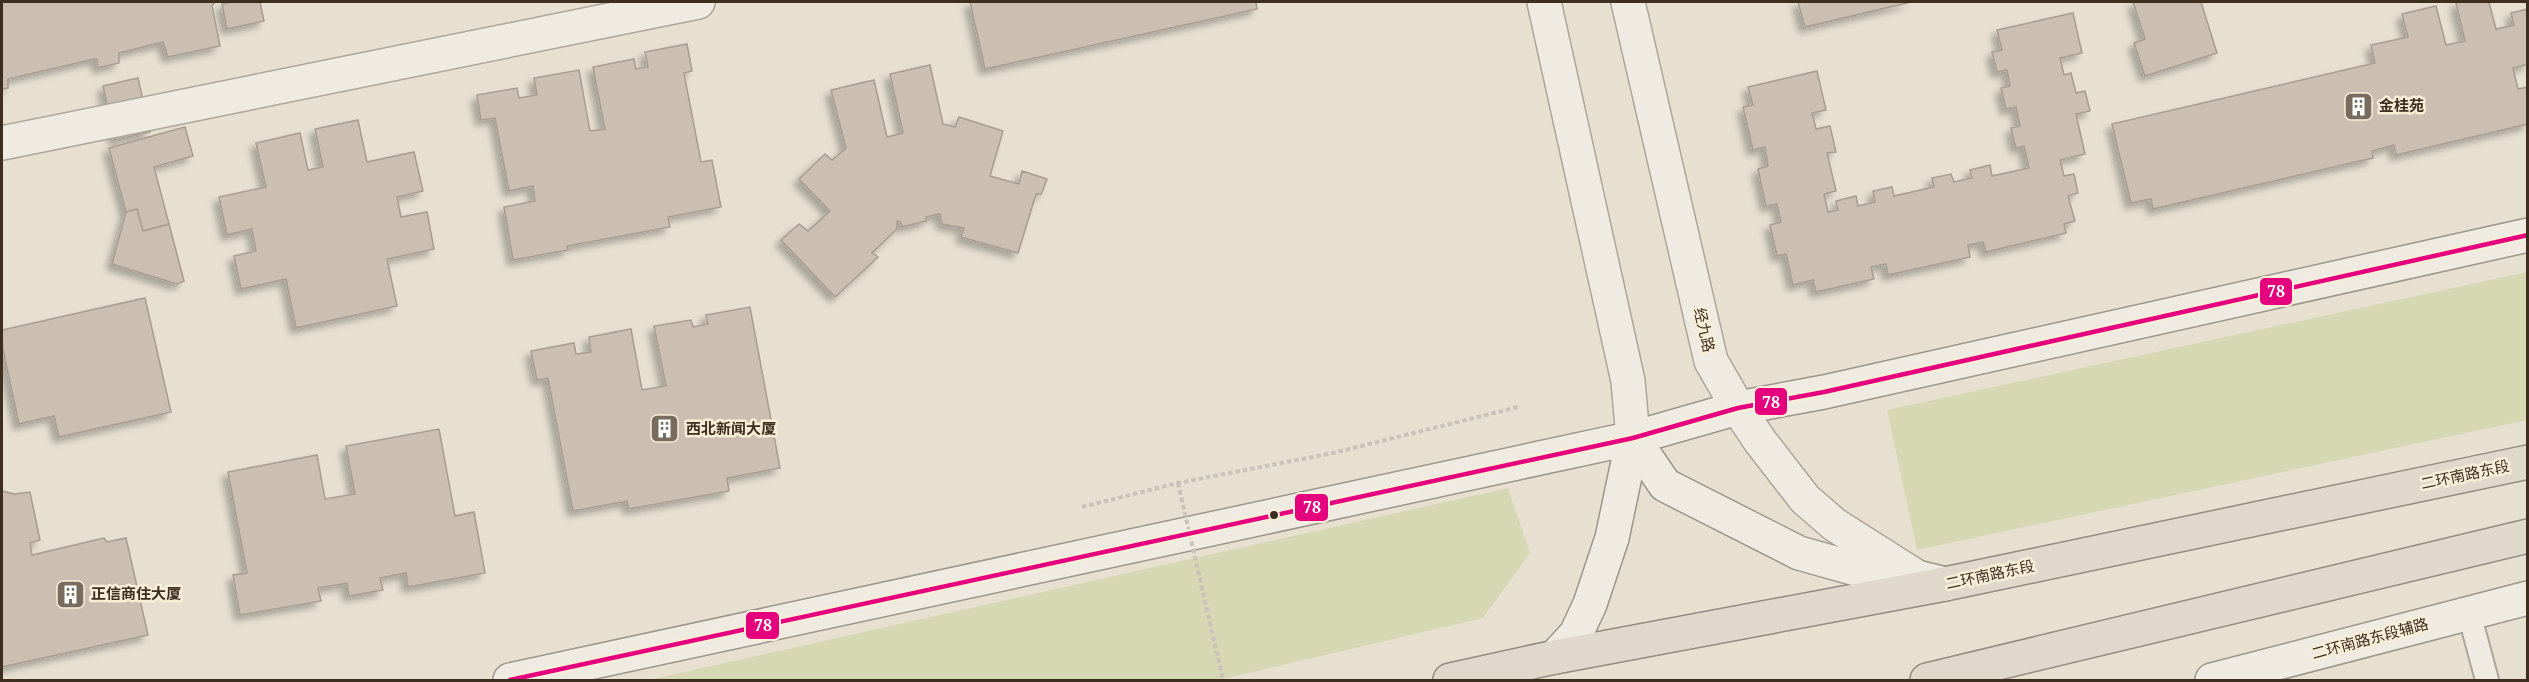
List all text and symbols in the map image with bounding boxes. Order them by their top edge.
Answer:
building icon: 金桂苑 [2342,90,2374,122]
place label: 金桂苑 [2379,95,2424,115]
line badge: 78 [2259,277,2293,306]
text: 78 [2267,280,2285,302]
street label: 经九路 [1690,306,1720,354]
line badge: 78 [1754,387,1788,416]
text: 78 [1762,391,1780,413]
building icon: 西北新闻大厦 [649,413,681,445]
place label: 西北新闻大厦 [686,418,776,438]
street label: 二环南路东段 [2419,455,2511,493]
line badge: 78 [1294,493,1329,522]
text: 78 [1303,496,1321,518]
unlabelled marker [1268,509,1280,521]
street label: 二环南路东段 [1944,555,2036,593]
building icon: 正信商住大厦 [54,578,86,610]
place label: 正信商住大厦 [91,583,181,603]
line badge: 78 [745,611,780,640]
street label: 二环南路东段辅路 [2309,613,2430,663]
text: 78 [754,614,772,636]

